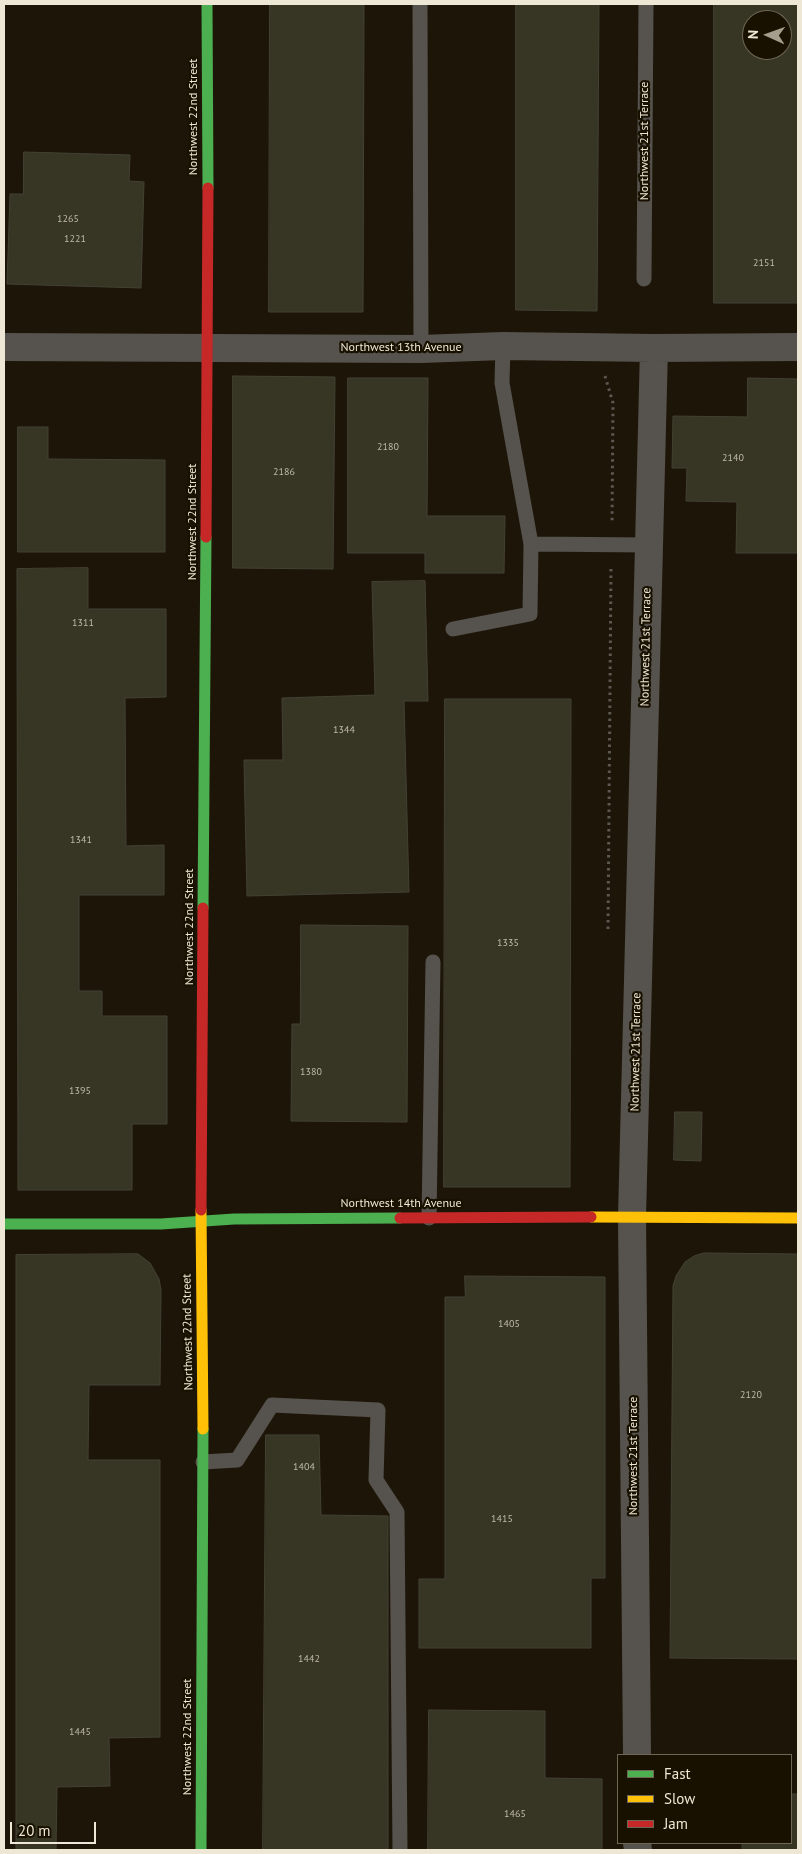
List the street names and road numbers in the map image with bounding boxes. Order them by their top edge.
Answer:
street label: Northwest 22nd Street [187,59,201,175]
street label: Northwest 21st Terrace [638,82,652,200]
street label: Northwest 13th Avenue [340,341,462,355]
street label: Northwest 22nd Street [186,464,200,580]
street label: Northwest 21st Terrace [638,588,654,706]
street label: Northwest 22nd Street [183,869,197,985]
street label: Northwest 21st Terrace [628,993,644,1111]
street label: Northwest 14th Avenue [340,1197,462,1211]
street label: Northwest 22nd Street [180,1274,196,1390]
street label: Northwest 21st Terrace [627,1397,641,1515]
street label: Northwest 22nd Street [181,1679,195,1795]

